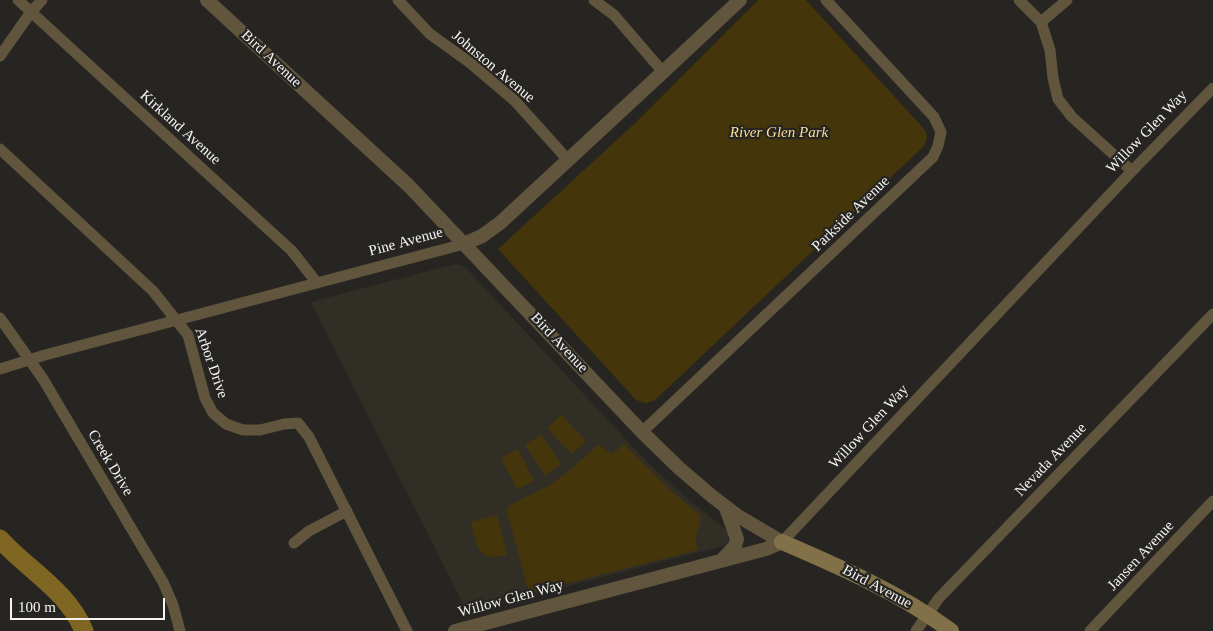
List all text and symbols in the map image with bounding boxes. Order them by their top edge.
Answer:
street label: Bird Avenue [237,27,305,91]
street label: Johnston Avenue [448,27,538,107]
street label: Kirkland Avenue [136,87,224,169]
street label: Willow Glen Way [1103,87,1191,177]
park label: River Glen Park [730,124,828,142]
street label: Parkside Avenue [808,172,894,256]
street label: Pine Avenue [367,223,445,261]
street label: Bird Avenue [527,309,591,377]
street label: Arbor Drive [190,325,232,401]
street label: Willow Glen Way [826,381,912,473]
street label: Nevada Avenue [1011,420,1091,500]
street label: Creek Drive [83,427,137,499]
street label: Jansen Avenue [1104,517,1178,595]
street label: Bird Avenue [839,561,915,613]
street label: Willow Glen Way [456,576,566,622]
scale bar [12,588,168,620]
text: 100 m [18,599,56,615]

